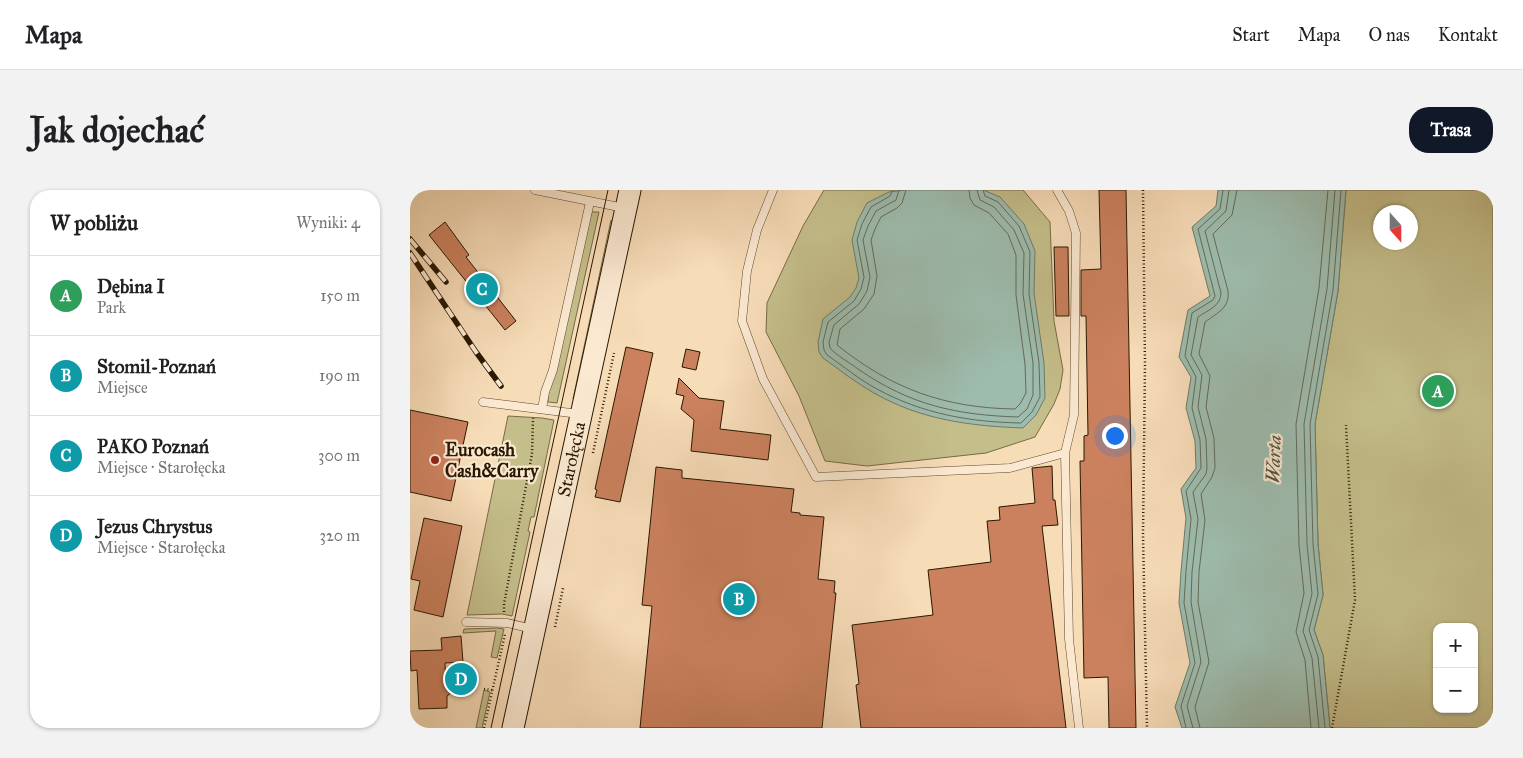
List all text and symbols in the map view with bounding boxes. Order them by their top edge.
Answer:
text: Mapa [25,20,82,50]
text: Start [1232,24,1270,46]
text: Mapa [1298,24,1340,46]
text: O nas [1368,24,1410,46]
text: Kontakt [1438,24,1498,46]
button: Trasa [1409,107,1493,153]
text: Jak dojechać [30,109,204,152]
north arrow [1373,205,1418,250]
text: W pobliżu [50,210,138,236]
text: Wyniki: 4 [296,213,360,232]
pin: C [466,270,498,308]
text: Dębina I [97,275,165,298]
text: A [61,286,71,305]
text: 150 m [320,286,360,305]
text: Park [97,298,126,317]
text: Stomil-Poznań [97,355,216,378]
text: B [61,366,71,385]
text: 190 m [319,366,360,385]
pin: A [1422,372,1454,410]
text: Miejsce [97,378,148,397]
street label: Starołęcka [553,419,590,499]
your location [1102,423,1128,449]
water label: Warta [1261,434,1286,484]
text: PAKO Poznań [97,435,209,458]
place label: Eurocash Cash&Carry [445,439,540,483]
text: C [61,446,71,465]
text: 300 m [318,446,360,465]
marker: Eurocash Cash&Carry [429,454,441,466]
text: Miejsce · Starołęcka [97,458,226,477]
text: Jezus Chrystus [97,515,212,538]
text: D [60,526,72,545]
text: 320 m [320,526,360,545]
text: Miejsce · Starołęcka [97,538,226,557]
pin: B [723,580,755,618]
map controls [1433,623,1478,713]
button: + [1433,623,1478,668]
pin: D [445,660,477,698]
button: − [1433,668,1478,713]

